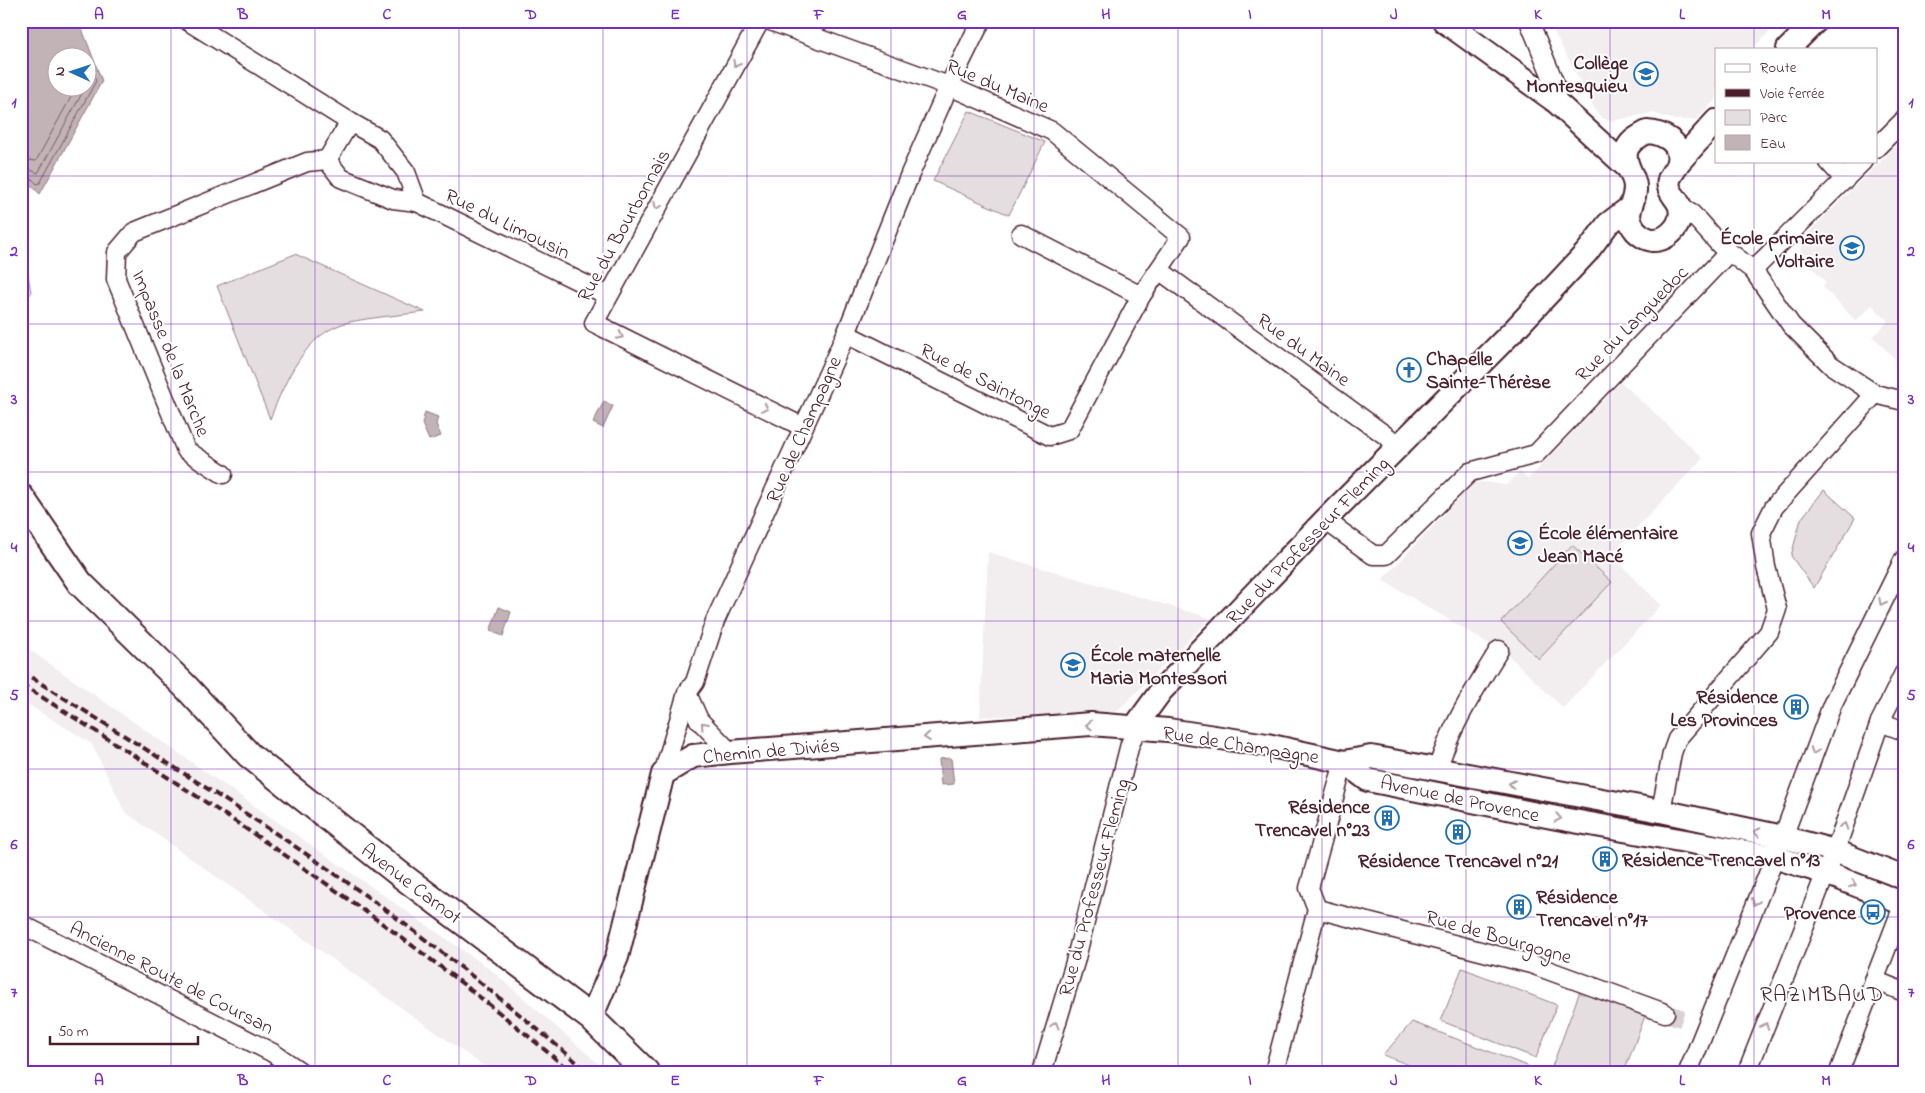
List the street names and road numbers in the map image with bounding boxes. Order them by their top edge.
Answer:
street label: Rue du Maine [941,53,1053,122]
street label: Rue du Bourbonnais [571,145,679,308]
street label: Rue du Limousin [439,182,574,268]
street label: Rue du Languedoc [1570,260,1697,390]
street label: Impasse de la Marche [123,266,216,441]
street label: Rue du Maine [1250,307,1355,395]
street label: Rue de Saintonge [914,337,1055,429]
street label: Rue de Champagne [760,352,852,508]
street label: Rue du Professeur Fleming [1220,451,1398,633]
street label: Rue de Champagne [1160,720,1321,774]
street label: Chemin de Diviés [702,732,841,773]
street label: Avenue de Provence [1377,769,1542,831]
street label: Rue du Professeur Fleming [1052,776,1139,1000]
street label: Avenue Carnot [354,837,467,933]
street label: Rue de Bourgogne [1422,904,1575,974]
street label: Ancienne Route de Coursan [64,915,278,1043]

